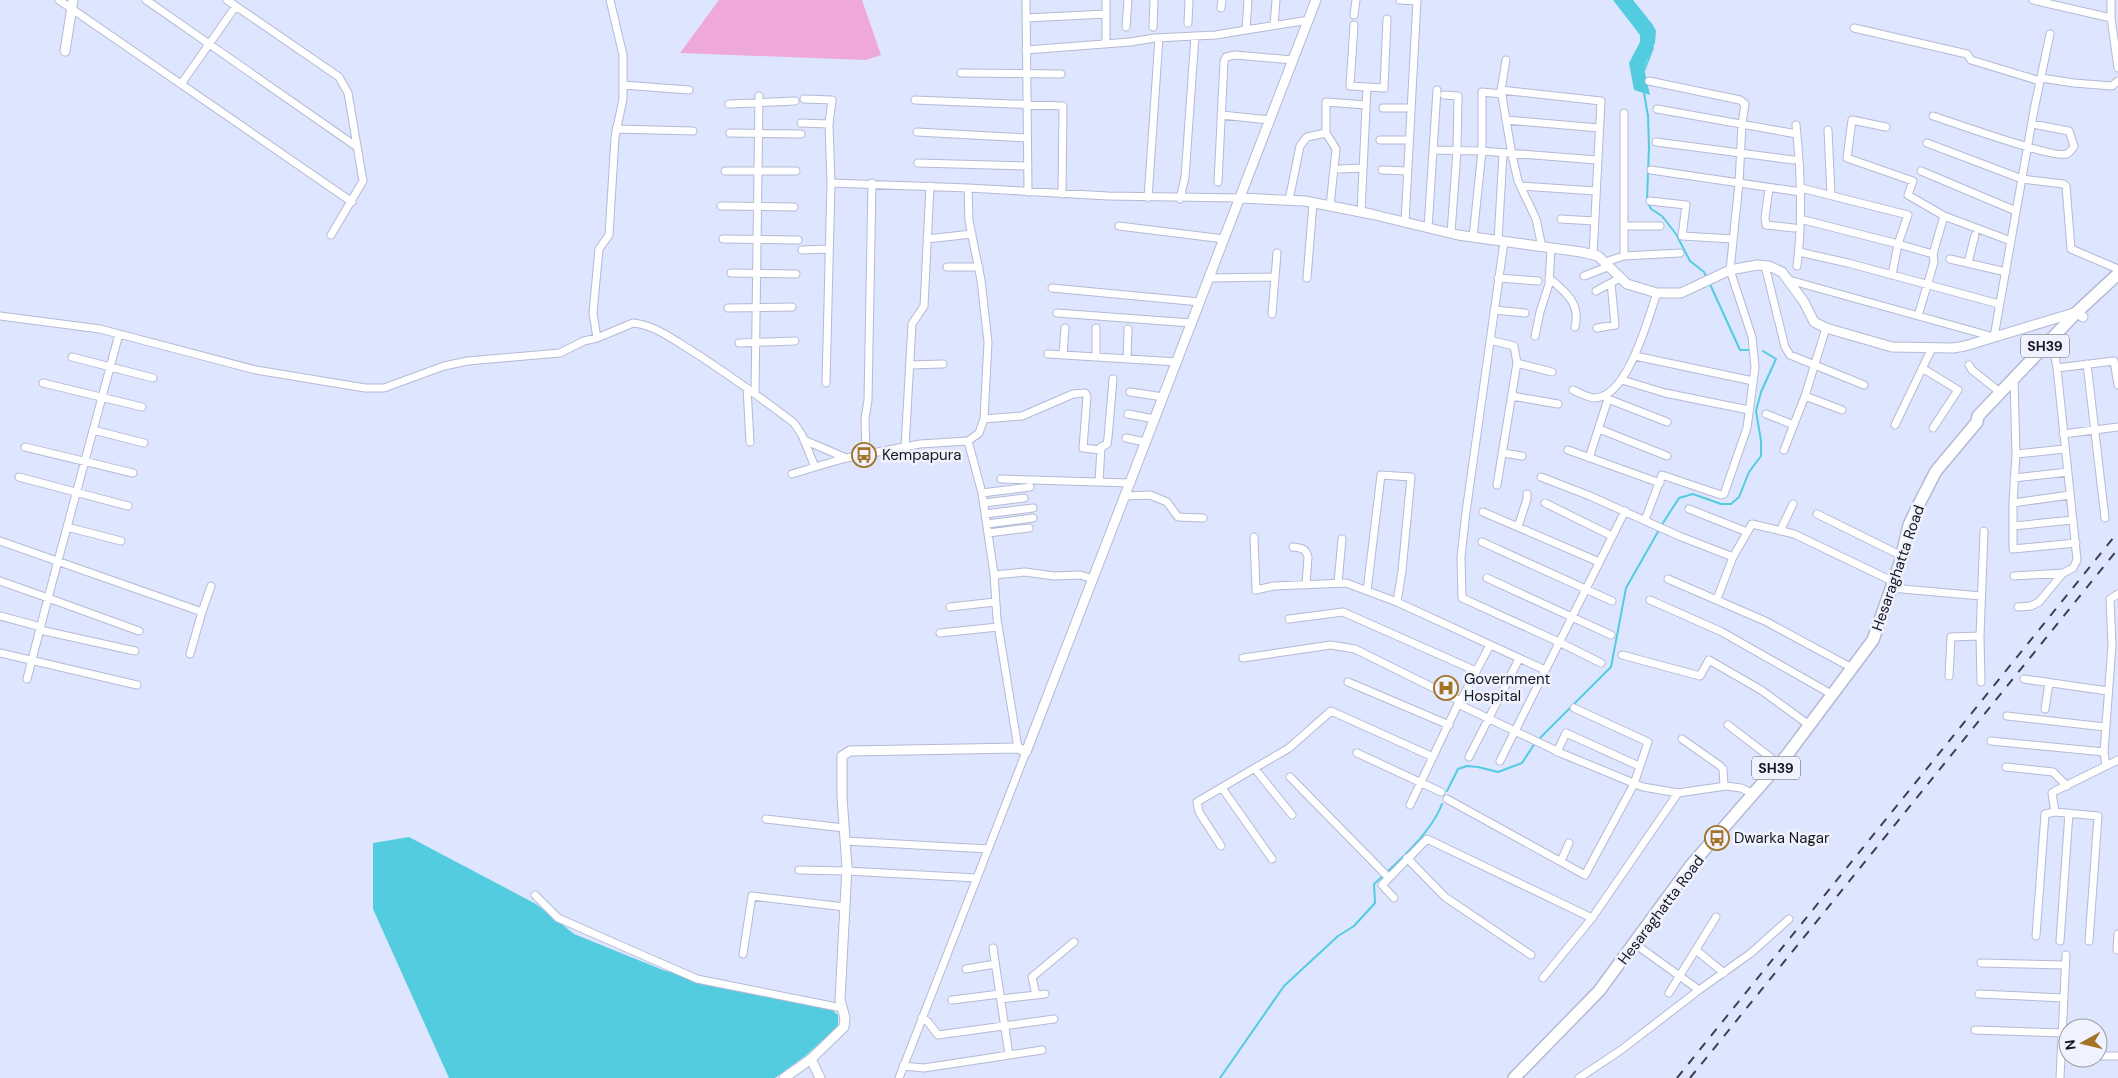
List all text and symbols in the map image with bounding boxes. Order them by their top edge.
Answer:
road number: SH39 [2021,334,2069,358]
bus stop icon: Kempapura [851,442,877,468]
place label: Kempapura [882,445,961,465]
street label: Hesaraghatta Road [1867,502,1929,634]
place label: Government Hospital [1464,669,1551,706]
hospital icon: Government Hospital [1433,675,1459,701]
road number: SH39 [1752,756,1800,780]
bus stop icon: Dwarka Nagar [1704,825,1730,851]
place label: Dwarka Nagar [1734,828,1830,848]
street label: Hesaraghatta Road [1613,851,1709,969]
north arrow [2058,1018,2108,1068]
text: N [2061,1038,2080,1051]

